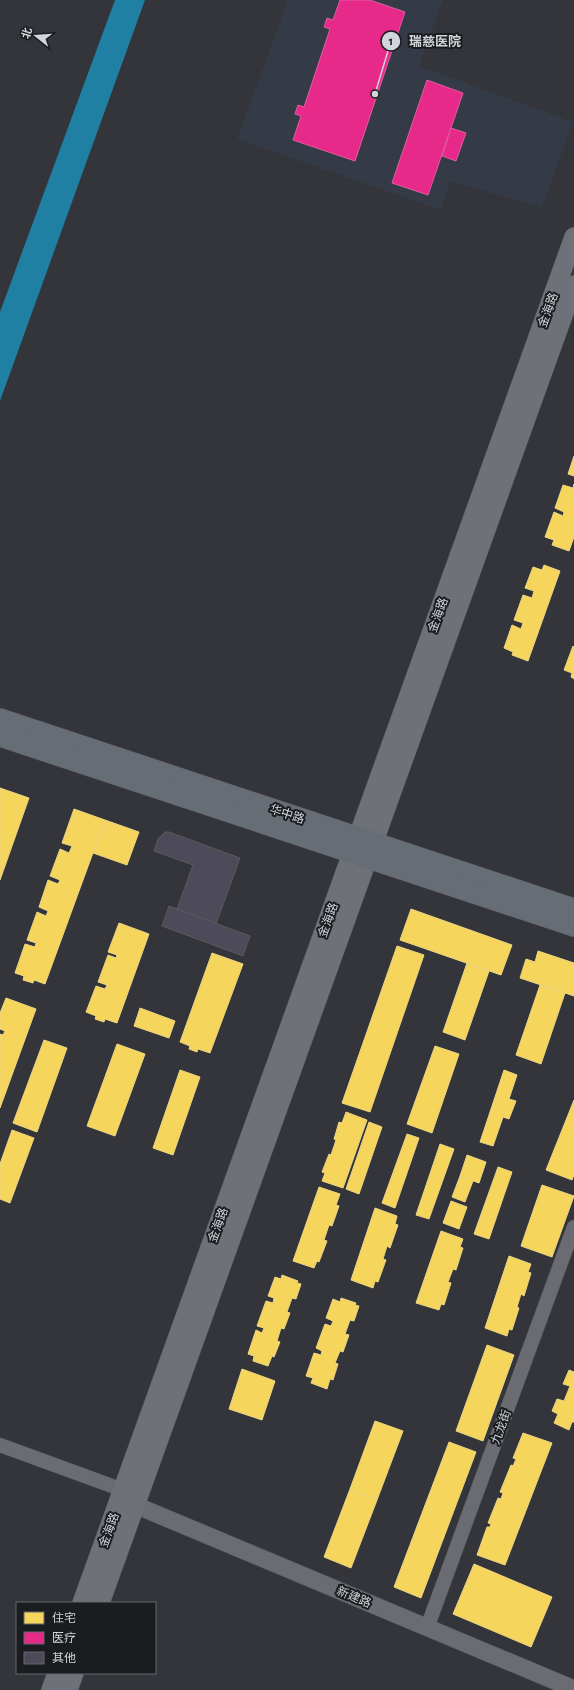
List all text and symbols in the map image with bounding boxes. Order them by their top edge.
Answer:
north arrow [16,16,56,56]
text: 北 [20,26,34,40]
callout: 瑞慈医院 [381,29,469,54]
text: 瑞慈医院 [409,34,461,49]
text: 1 [389,35,393,47]
street label: 金海路 [535,291,560,329]
street label: 金海路 [425,596,450,634]
street label: 华中路 [268,802,306,825]
street label: 金海路 [315,901,340,939]
street label: 金海路 [205,1206,230,1244]
street label: 九龙街 [488,1408,513,1446]
street label: 金海路 [96,1511,121,1549]
street label: 新建路 [335,1584,373,1610]
legend [16,1602,156,1674]
text: 住宅 [52,1611,76,1624]
text: 医疗 [52,1631,76,1644]
text: 其他 [52,1652,76,1664]

